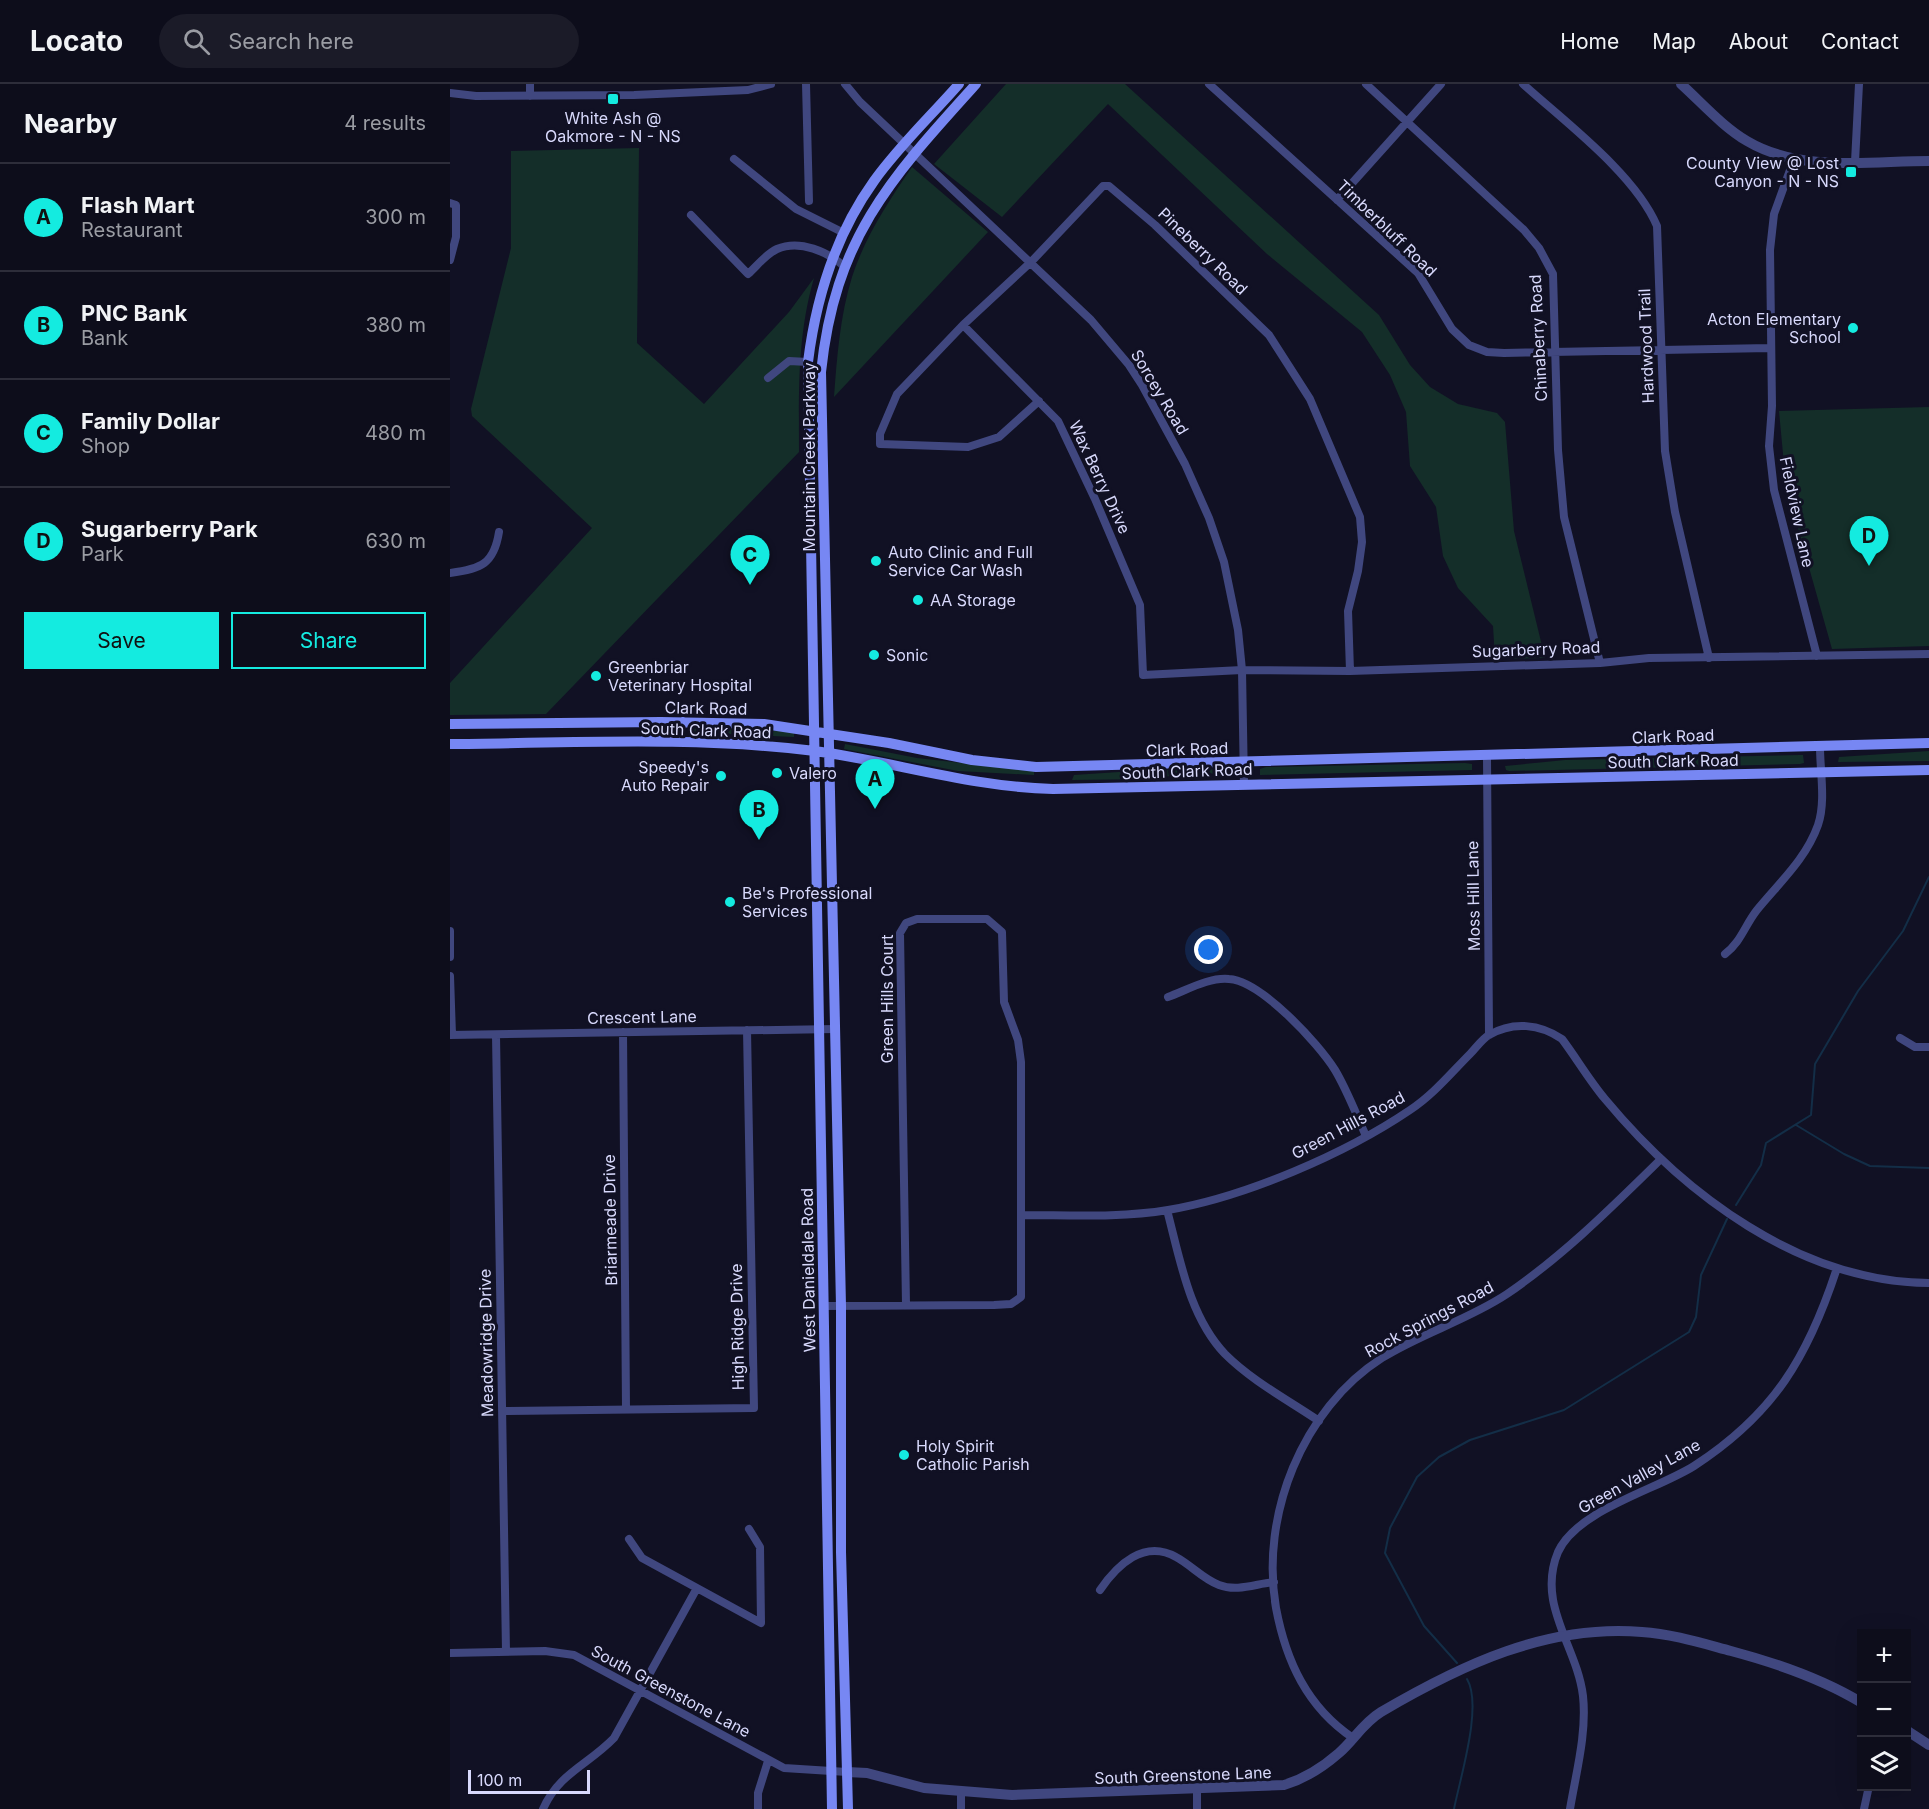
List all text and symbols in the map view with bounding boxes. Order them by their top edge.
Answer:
search box [159,14,579,68]
text: Locato [30,24,123,58]
icon: search [180,25,213,58]
text: Search here [228,28,354,54]
text: Home [1560,29,1619,54]
text: Map [1652,29,1696,54]
text: About [1729,29,1788,54]
text: Contact [1821,29,1899,54]
marker: White Ash @ Oakmore - N - NS [606,92,620,106]
text: Nearby [24,108,117,139]
place label: White Ash @ Oakmore - N - NS [545,108,681,146]
text: 4 results [344,111,426,135]
place label: County View @ Lost Canyon - N - NS [1686,153,1839,191]
marker: County View @ Lost Canyon - N - NS [1844,165,1858,179]
street label: Timberbluff Road [1333,175,1441,281]
text: Flash Mart [81,192,195,218]
street label: Pineberry Road [1154,203,1252,299]
text: A [36,205,51,229]
text: 300 m [365,205,426,229]
text: Restaurant [81,218,183,242]
street label: Chinaberry Road [1525,274,1551,402]
street label: Hardwood Trail [1634,288,1658,404]
text: PNC Bank [81,300,187,326]
place label: Acton Elementary School [1707,309,1841,347]
text: B [37,313,50,337]
text: 380 m [366,313,426,337]
marker: Acton Elementary School [1846,321,1860,335]
text: Bank [81,326,128,350]
street label: Sorcey Road [1127,346,1193,438]
street label: Mountain Creek Parkway [799,362,819,552]
text: Family Dollar [81,408,220,434]
street label: Wax Berry Drive [1065,417,1135,537]
text: C [36,421,51,445]
text: 480 m [365,421,426,445]
text: Shop [81,434,130,458]
street label: Fieldview Lane [1776,455,1818,569]
text: Sugarberry Park [81,516,258,542]
pin: D [1850,516,1888,566]
text: D [36,529,51,553]
text: 630 m [365,529,426,553]
pin: C [730,536,770,585]
text: Park [81,542,124,566]
place label: Auto Clinic and Full Service Car Wash [888,542,1033,580]
marker: Auto Clinic and Full Service Car Wash [869,554,883,568]
place label: AA Storage [930,590,1016,610]
marker: AA Storage [911,593,925,607]
button: Save [24,612,219,669]
button: Share [231,612,426,669]
street label: Sugarberry Road [1471,637,1601,661]
place label: Sonic [886,645,928,665]
marker: Sonic [867,648,881,662]
place label: Greenbriar Veterinary Hospital [608,657,752,695]
marker: Greenbriar Veterinary Hospital [589,669,603,683]
street label: Clark Road [664,697,748,719]
street label: South Clark Road [640,718,772,742]
street label: Clark Road [1631,725,1715,747]
street label: Clark Road [1145,738,1229,760]
street label: South Clark Road [1607,750,1739,772]
place label: Speedy's Auto Repair [621,757,709,795]
street label: South Clark Road [1121,759,1253,783]
pin: A [856,760,894,809]
place label: Valero [789,763,837,783]
marker: Valero [770,766,784,780]
marker: Speedy's Auto Repair [714,769,728,783]
pin: B [740,790,778,840]
street label: Moss Hill Lane [1462,841,1484,951]
place label: Be's Professional Services [742,883,872,921]
marker: Be's Professional Services [723,895,737,909]
street label: Green Hills Court [877,934,897,1064]
your location [1194,935,1223,964]
street label: Crescent Lane [587,1006,697,1028]
street label: Green Hills Road [1288,1087,1408,1163]
street label: Briarmeade Drive [599,1154,621,1286]
street label: West Danieldale Road [797,1188,819,1352]
street label: High Ridge Drive [726,1263,748,1391]
street label: Meadowridge Drive [475,1269,497,1417]
street label: Rock Springs Road [1361,1277,1497,1361]
street label: Green Valley Lane [1574,1434,1704,1518]
place label: Holy Spirit Catholic Parish [916,1436,1030,1474]
marker: Holy Spirit Catholic Parish [897,1448,911,1462]
map controls [1857,1629,1911,1791]
button: + [1857,1629,1911,1683]
street label: South Greenstone Lane [588,1640,754,1742]
button: − [1857,1683,1911,1737]
button: layers [1857,1737,1911,1791]
street label: South Greenstone Lane [1094,1762,1272,1788]
scale bar [468,1767,590,1794]
text: 100 m [477,1770,522,1790]

